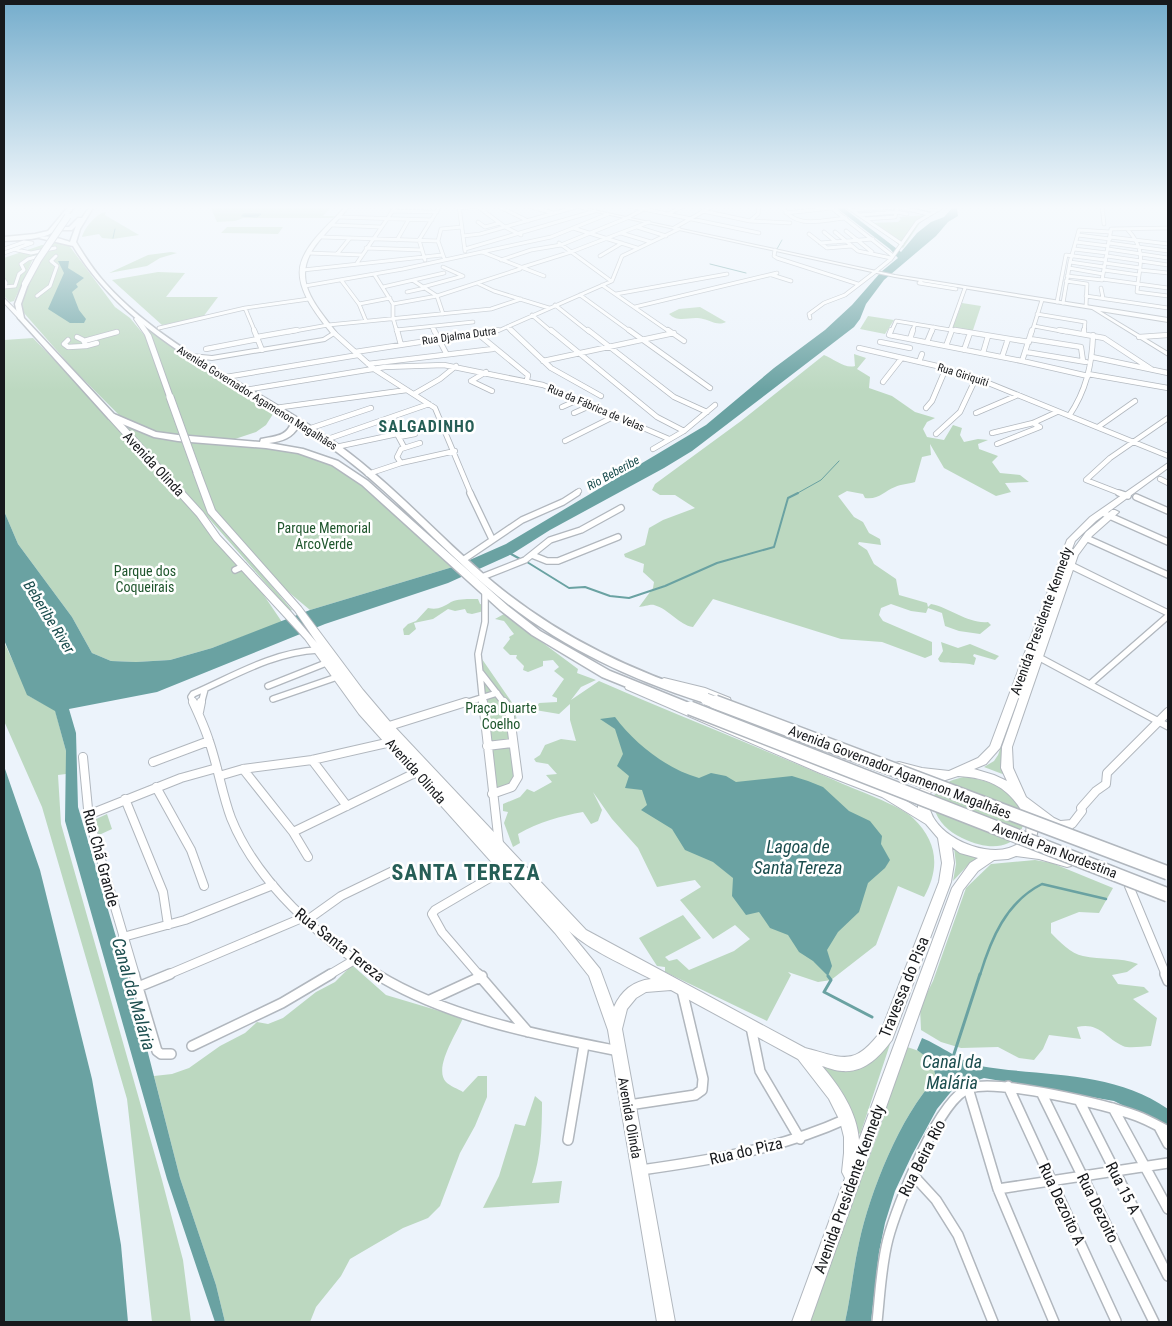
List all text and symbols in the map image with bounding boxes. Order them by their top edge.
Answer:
street label: Rua Djalma Dutra [421,324,497,348]
street label: Avenida Governador Agamenon Magalhães [175,343,339,453]
street label: Rua Giriquiti [936,361,990,389]
street label: Rua da Fábrica de Velas [546,382,646,434]
district label: SALGADINHO [379,417,475,436]
street label: Avenida Olinda [120,428,188,500]
water label: Rio Beberibe [584,453,642,493]
park label: Parque Memorial ArcoVerde [277,520,371,552]
street label: Avenida Presidente Kennedy [1007,545,1075,697]
park label: Parque dos Coqueirais [114,563,176,595]
water label: Beberibe River [20,577,79,657]
park label: Praça Duarte Coelho [465,700,537,732]
street label: Avenida Governador Agamenon Magalhães [786,722,1014,822]
street label: Avenida Olinda [383,735,449,807]
street label: Rua Chã Grande [79,807,123,909]
street label: Avenida Pan Nordestina [991,819,1119,881]
water label: Lagoa de Santa Tereza [754,836,842,878]
district label: SANTA TEREZA [391,860,541,885]
street label: Rua Santa Tereza [291,904,389,986]
street label: Travessa do Pisa [875,934,933,1040]
water label: Canal da Malária [108,935,160,1053]
water label: Canal da Malária [922,1051,982,1093]
street label: Avenida Olinda [615,1076,645,1160]
street label: Avenida Presidente Kennedy [810,1102,889,1276]
street label: Rua Beira Rio [895,1116,949,1200]
street label: Rua do Piza [708,1133,784,1169]
street label: Rua 15 A [1102,1159,1144,1217]
street label: Rua Dezoito A [1035,1160,1089,1248]
street label: Rua Dezoito [1073,1170,1123,1246]

